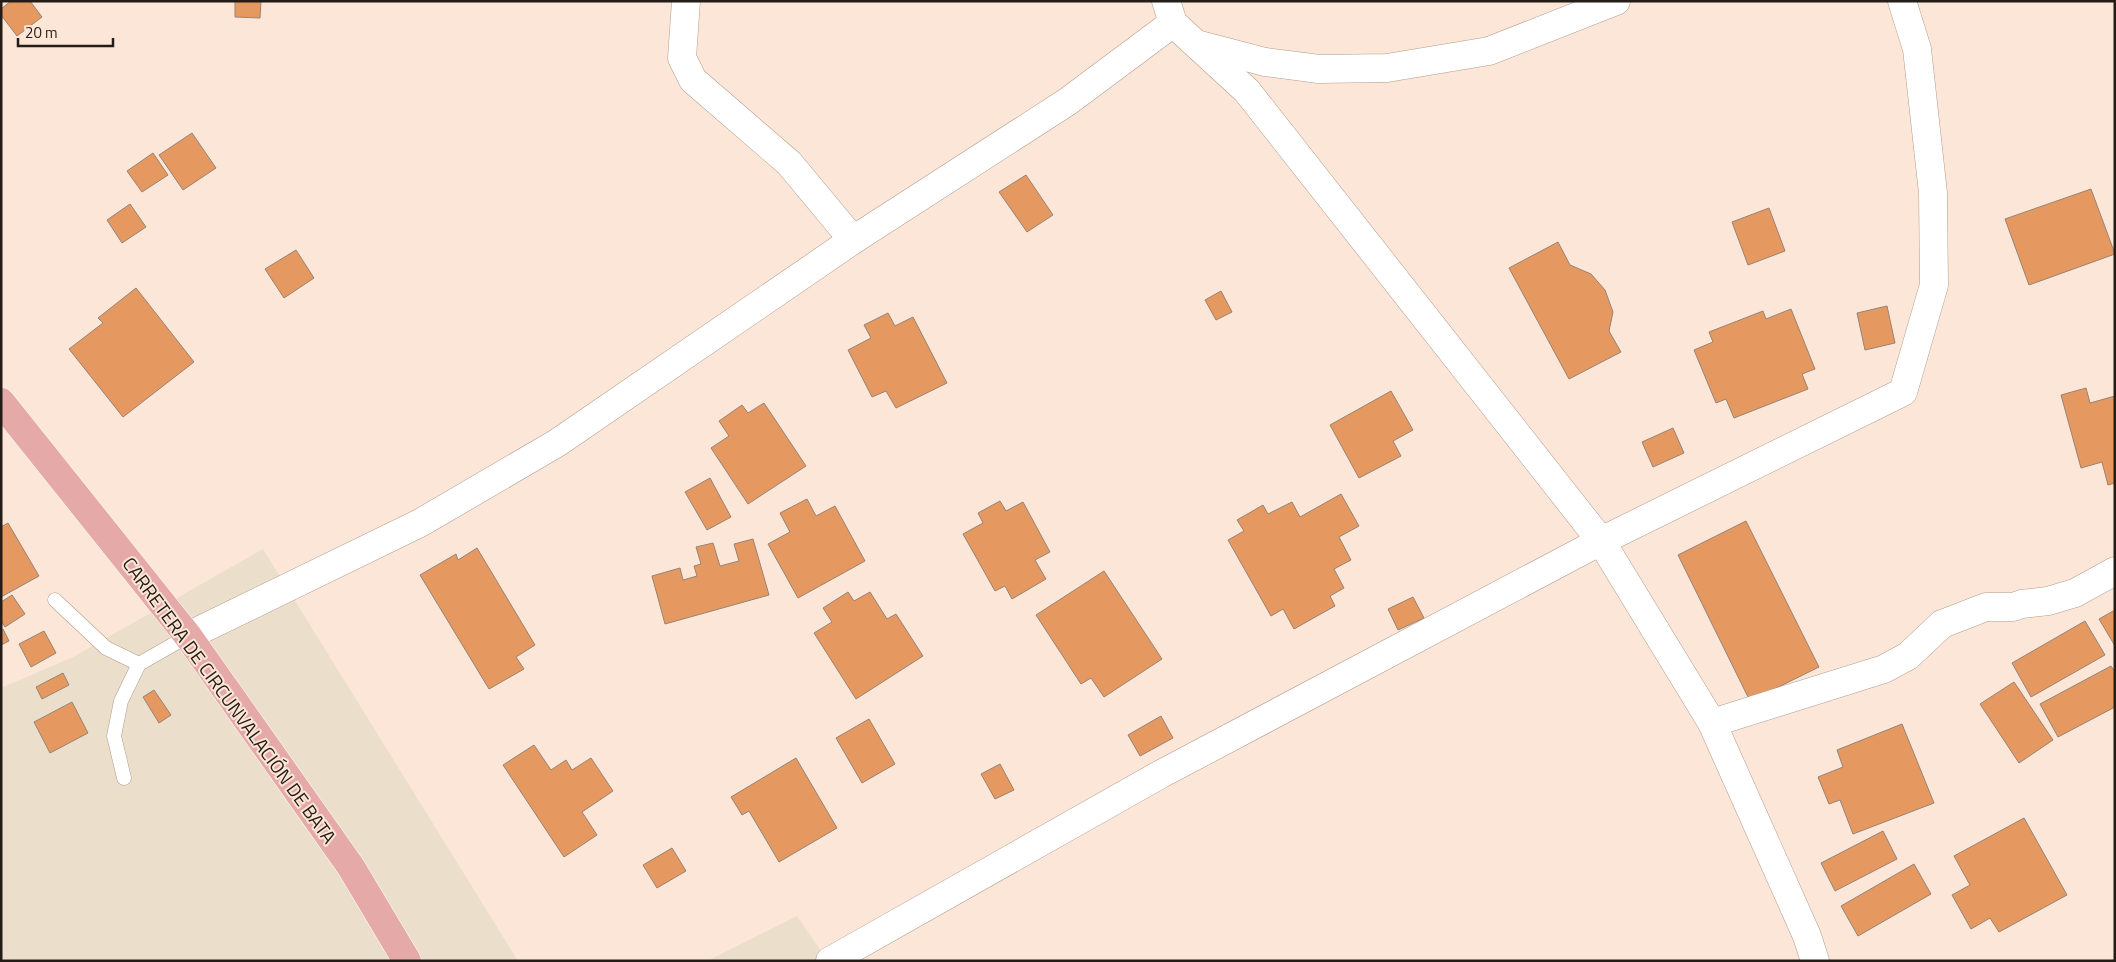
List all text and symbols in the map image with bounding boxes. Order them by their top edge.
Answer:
scale bar [18,15,112,47]
text: 20 m [25,21,58,44]
street label: CARRETERA DE CIRCUNVALACIÓN DE BATA [116,551,344,849]

